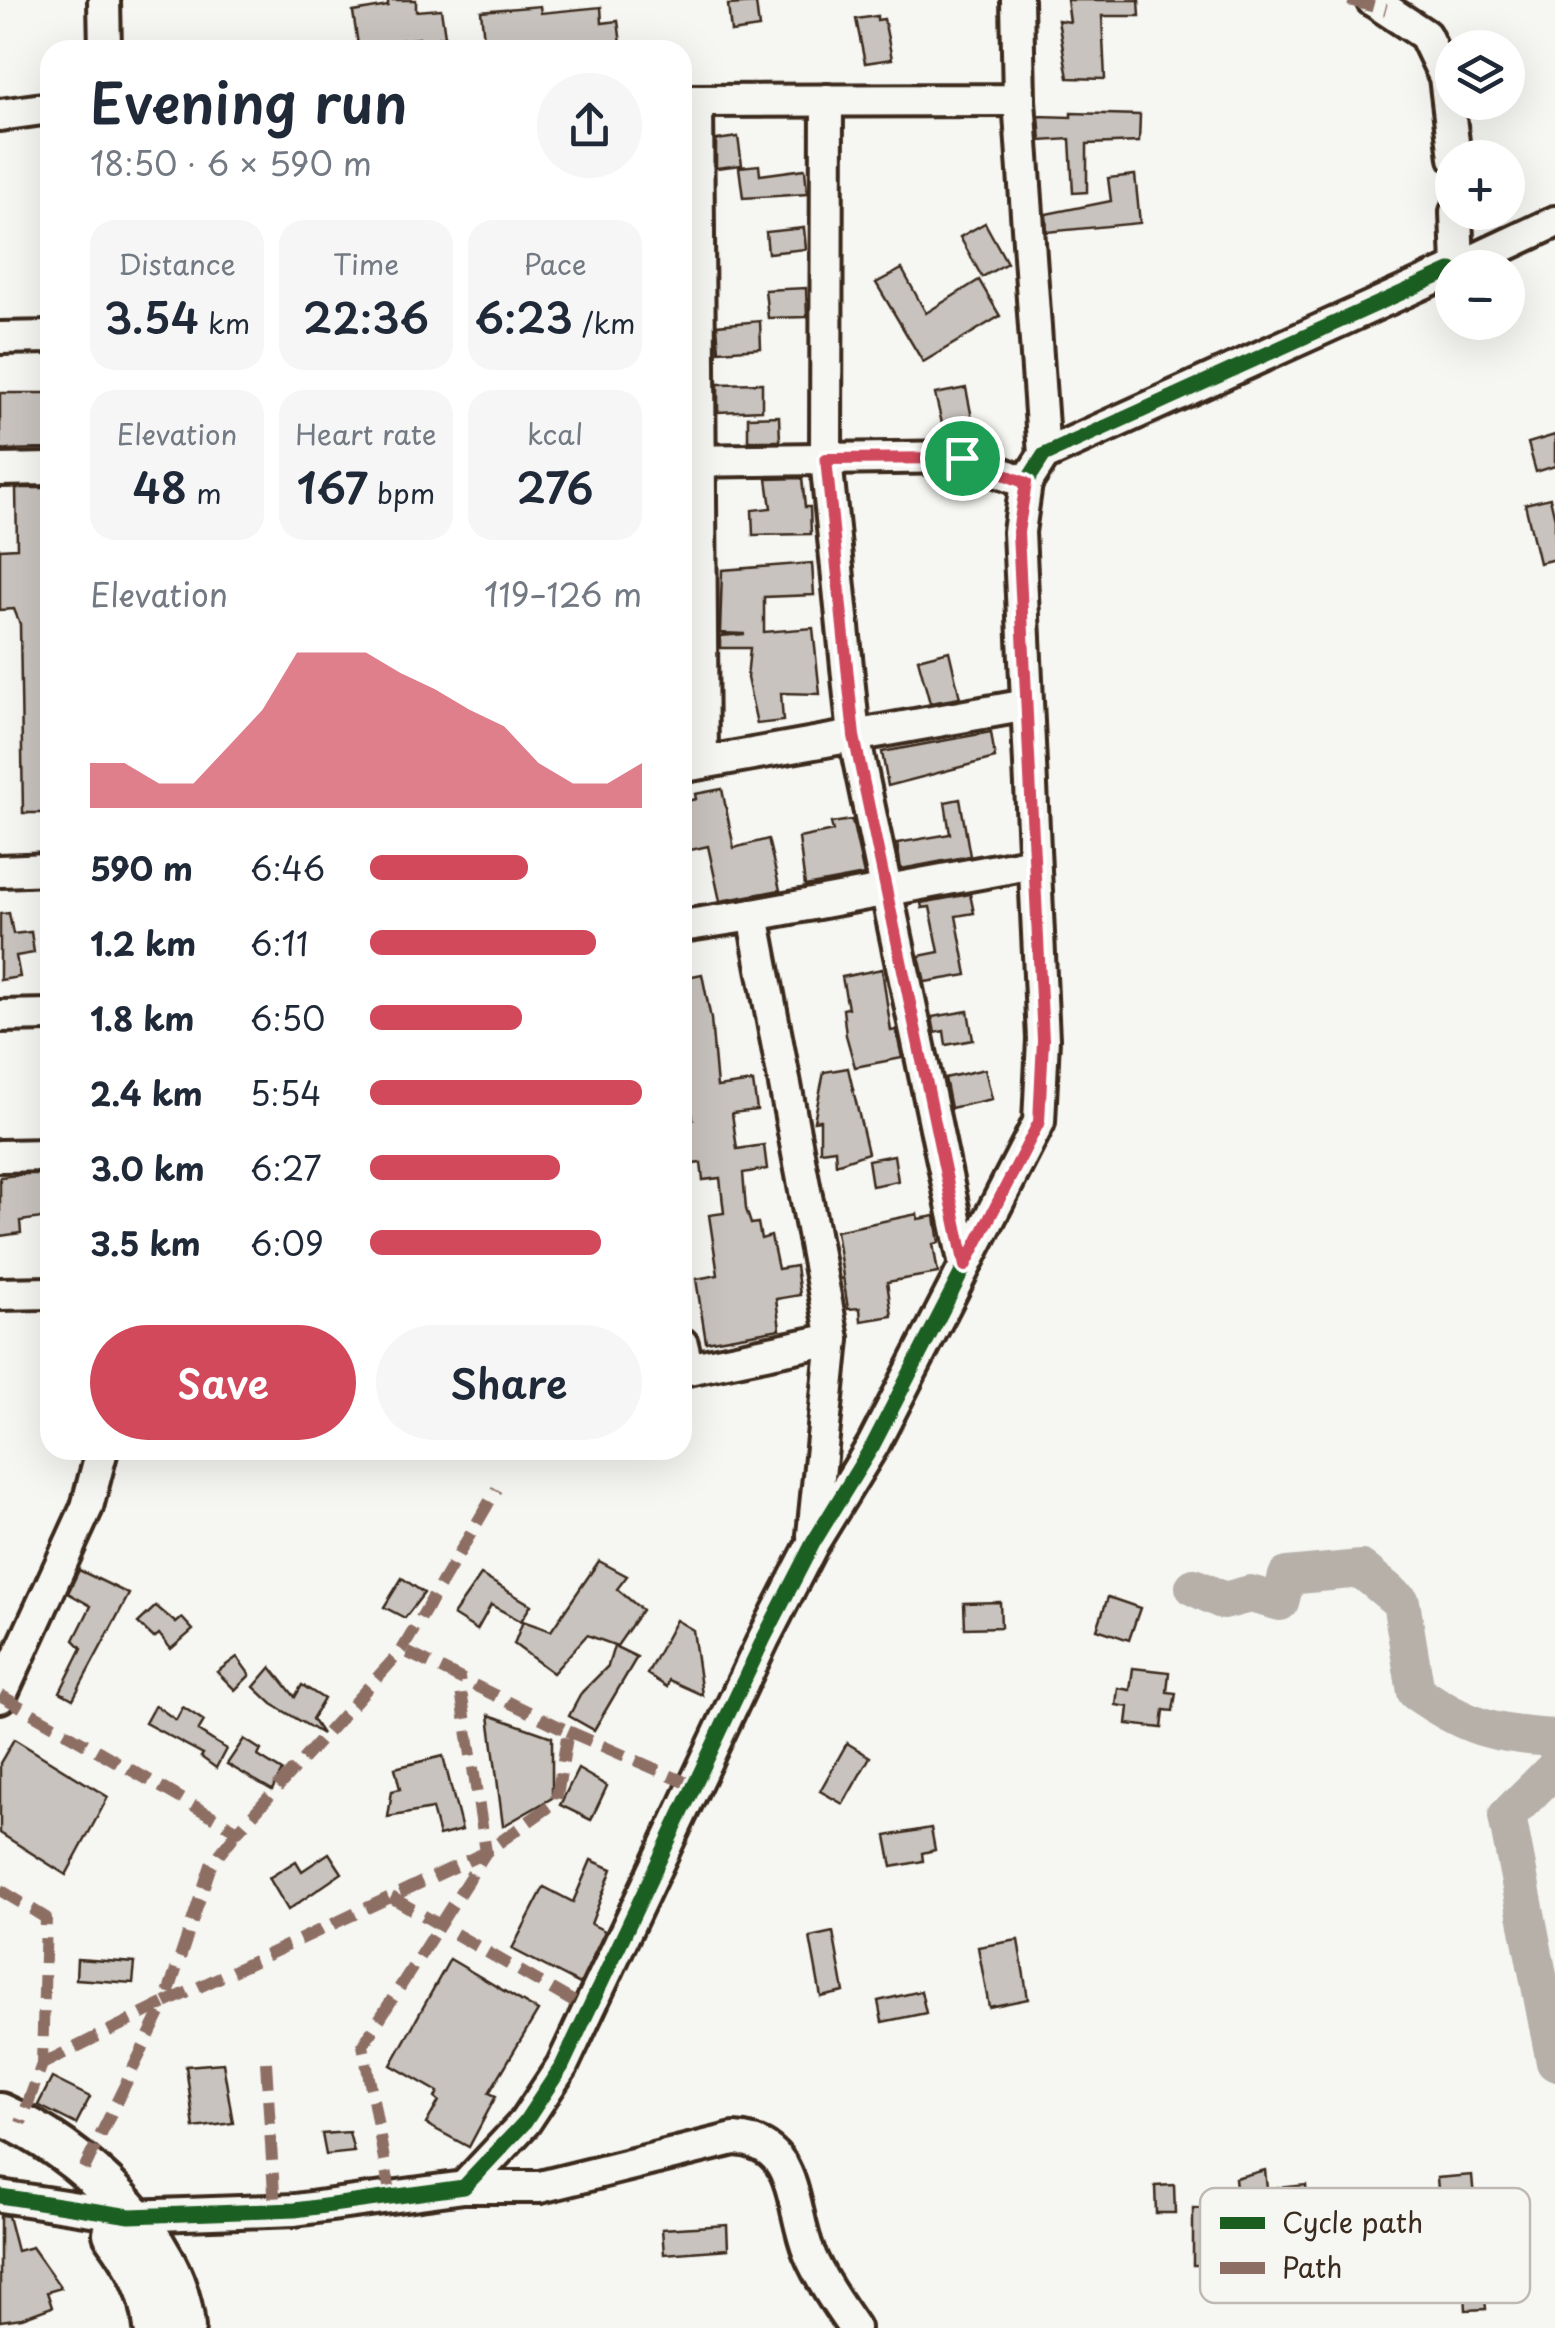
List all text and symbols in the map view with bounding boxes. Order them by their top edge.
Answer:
map controls [1435,30,1525,340]
button: layers [1435,30,1525,120]
text: Evening run [90,60,408,143]
button: share [537,73,642,178]
text: 18:50 · 6 × 590 m [90,139,372,187]
button: + [1435,140,1525,230]
text: Distance [118,242,236,285]
text: Time [333,242,399,285]
text: Pace [523,242,587,285]
button: − [1435,250,1525,340]
text: 3.54 [104,285,199,348]
text: 22:36 [303,285,429,348]
text: 6:23 [474,285,573,348]
text: km [199,301,250,344]
text: /km [573,301,636,344]
text: Elevation [117,412,237,455]
text: Heart rate [295,412,437,455]
text: kcal [527,412,583,455]
pin [920,416,1005,501]
icon: arrive [935,431,990,486]
text: 48 [132,455,187,518]
text: 167 [297,455,368,518]
text: 276 [516,455,594,518]
text: m [187,471,222,514]
text: bpm [368,471,435,514]
text: Elevation [90,570,228,618]
text: 119–126 m [484,570,642,618]
text: 590 m [90,844,193,892]
text: 6:46 [250,844,325,892]
text: 1.2 km [90,919,196,967]
text: 6:11 [250,919,308,967]
text: 1.8 km [90,994,194,1042]
text: 6:50 [250,994,325,1042]
text: 2.4 km [90,1069,203,1117]
text: 5:54 [250,1069,321,1117]
text: 3.0 km [90,1144,205,1192]
text: 6:27 [250,1144,322,1192]
text: 3.5 km [90,1219,201,1267]
text: 6:09 [250,1219,324,1267]
button: Save [90,1325,356,1440]
button: Share [376,1325,642,1440]
legend [1200,2188,1530,2303]
text: Cycle path [1282,2200,1423,2243]
text: Path [1282,2245,1342,2288]

